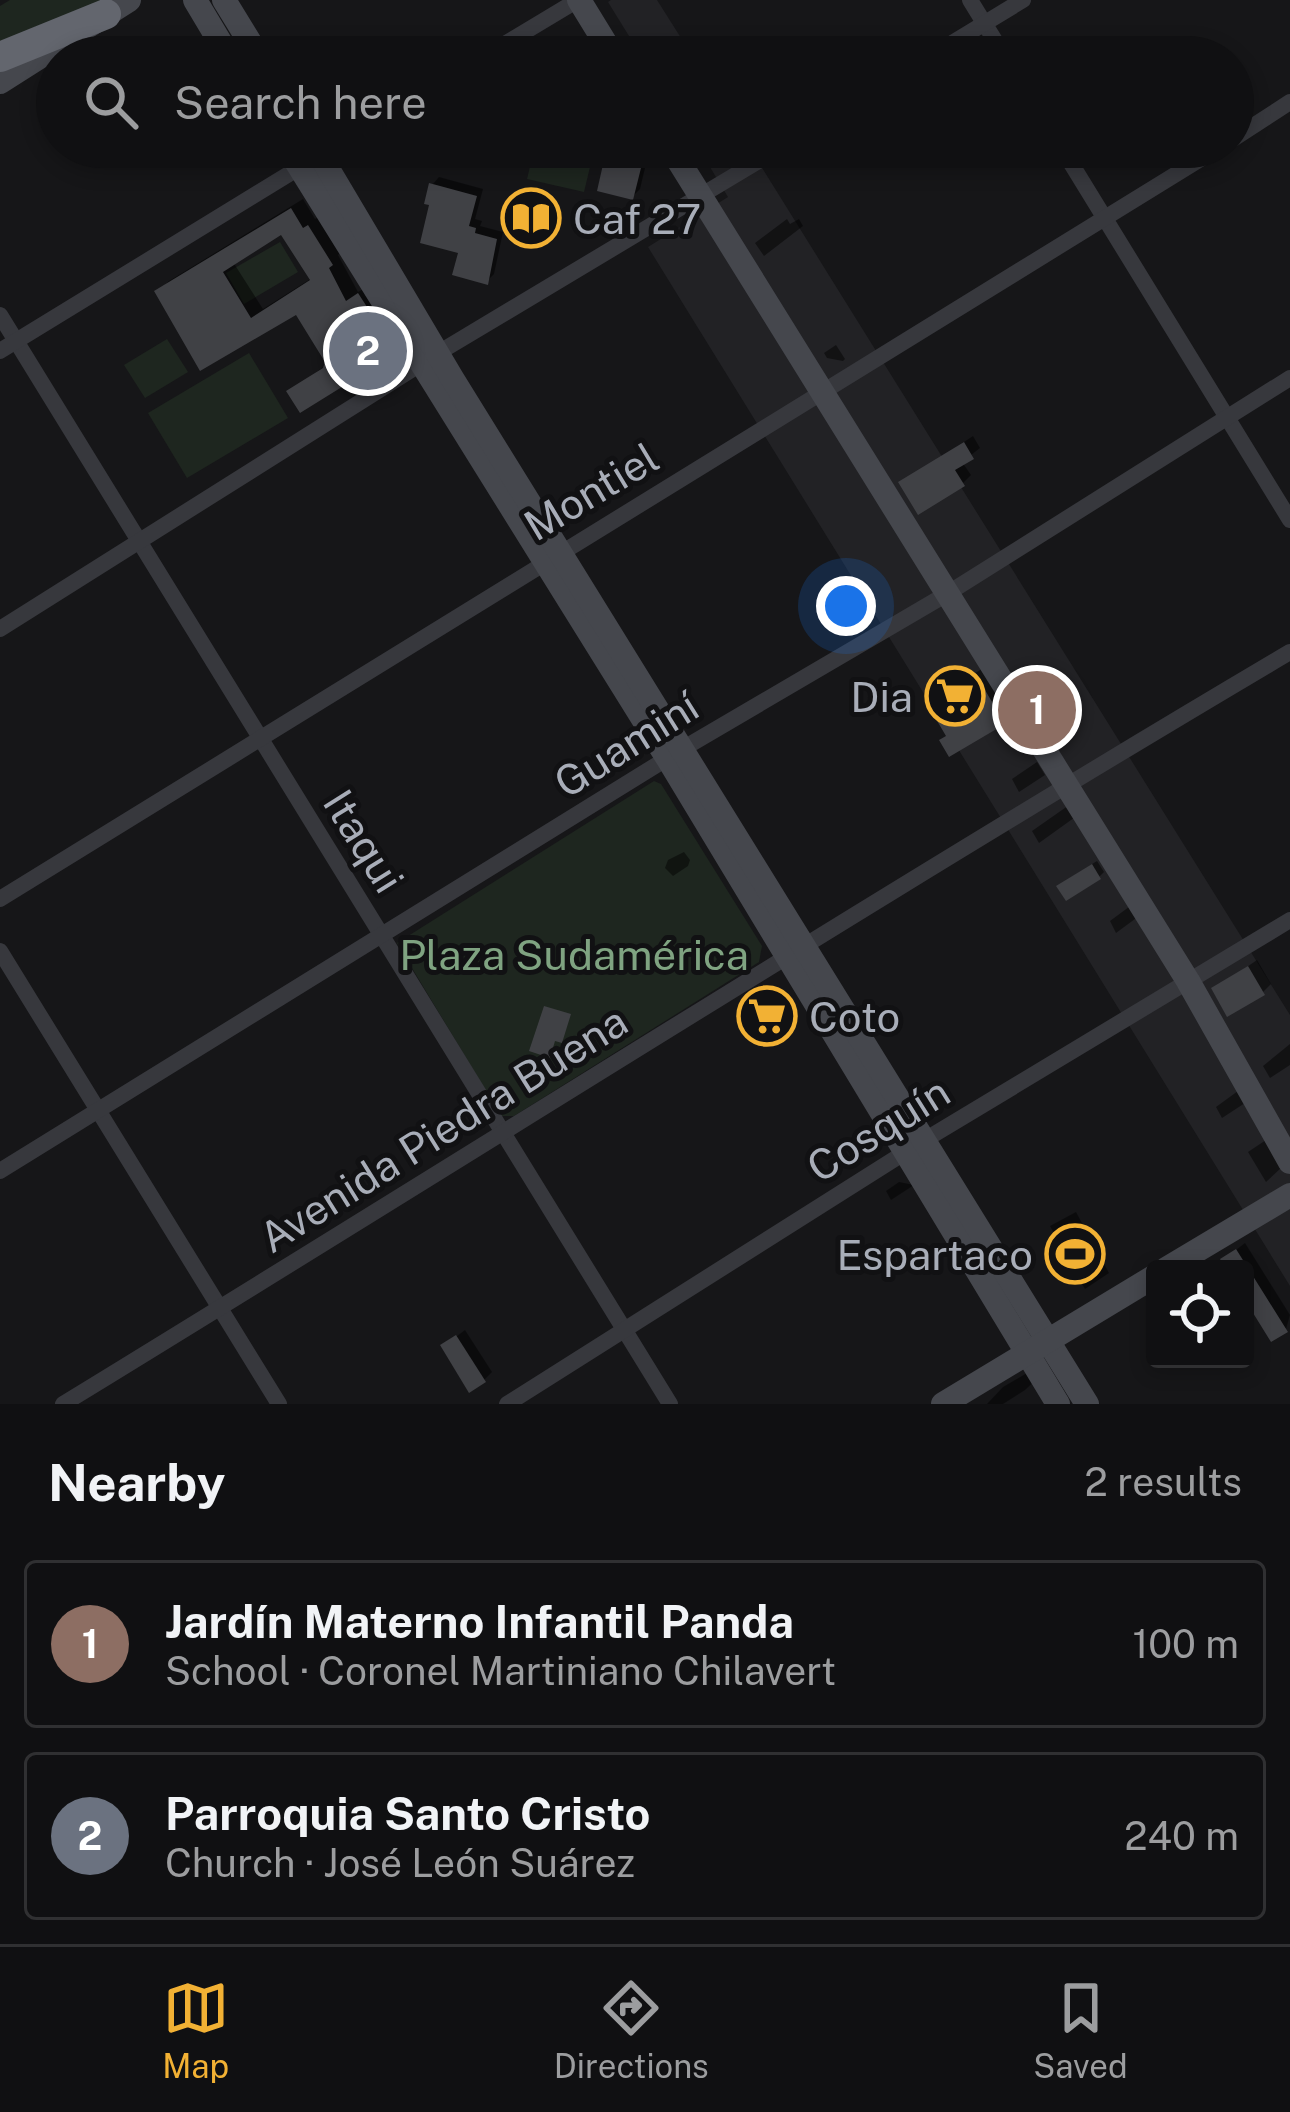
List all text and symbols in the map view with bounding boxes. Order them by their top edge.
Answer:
search box [36,36,1254,168]
icon: search [78,69,144,135]
text: Search here [174,76,427,129]
library icon: Caf 27 [500,187,562,249]
place label: Caf 27 [573,194,701,243]
pin: 2 [329,306,407,396]
street label: Montiel [515,432,667,550]
your location [816,576,876,636]
supermarket icon: Dia [924,665,986,727]
pin: 1 [998,665,1076,755]
place label: Dia [850,672,913,721]
street label: Guaminí [545,680,707,807]
street label: Itaqui [314,781,414,901]
park label: Plaza Sudamérica [399,930,749,979]
supermarket icon: Coto [736,985,798,1047]
place label: Coto [809,992,900,1041]
street label: Avenida Piedra Buena [250,996,636,1262]
street label: Cosquín [798,1066,958,1192]
sports icon: Espartaco [1044,1223,1106,1285]
place label: Espartaco [836,1230,1033,1279]
map controls [1146,1260,1254,1368]
button: locate [1146,1260,1254,1368]
text: Nearby [48,1453,225,1512]
text: 2 results [1085,1459,1242,1505]
text: Jardín Materno Infantil Panda [165,1595,794,1648]
text: 1 [82,1621,98,1667]
text: 100 m [1132,1621,1239,1667]
text: School · Coronel Martiniano Chilavert [165,1648,836,1694]
text: Parroquia Santo Cristo [165,1787,650,1840]
text: 2 [78,1813,102,1859]
text: 240 m [1124,1813,1239,1859]
text: Church · José León Suárez [165,1840,635,1886]
tab: Map [162,1975,229,2085]
tab: Directions [554,1975,709,2085]
tab: Saved [1033,1975,1128,2085]

